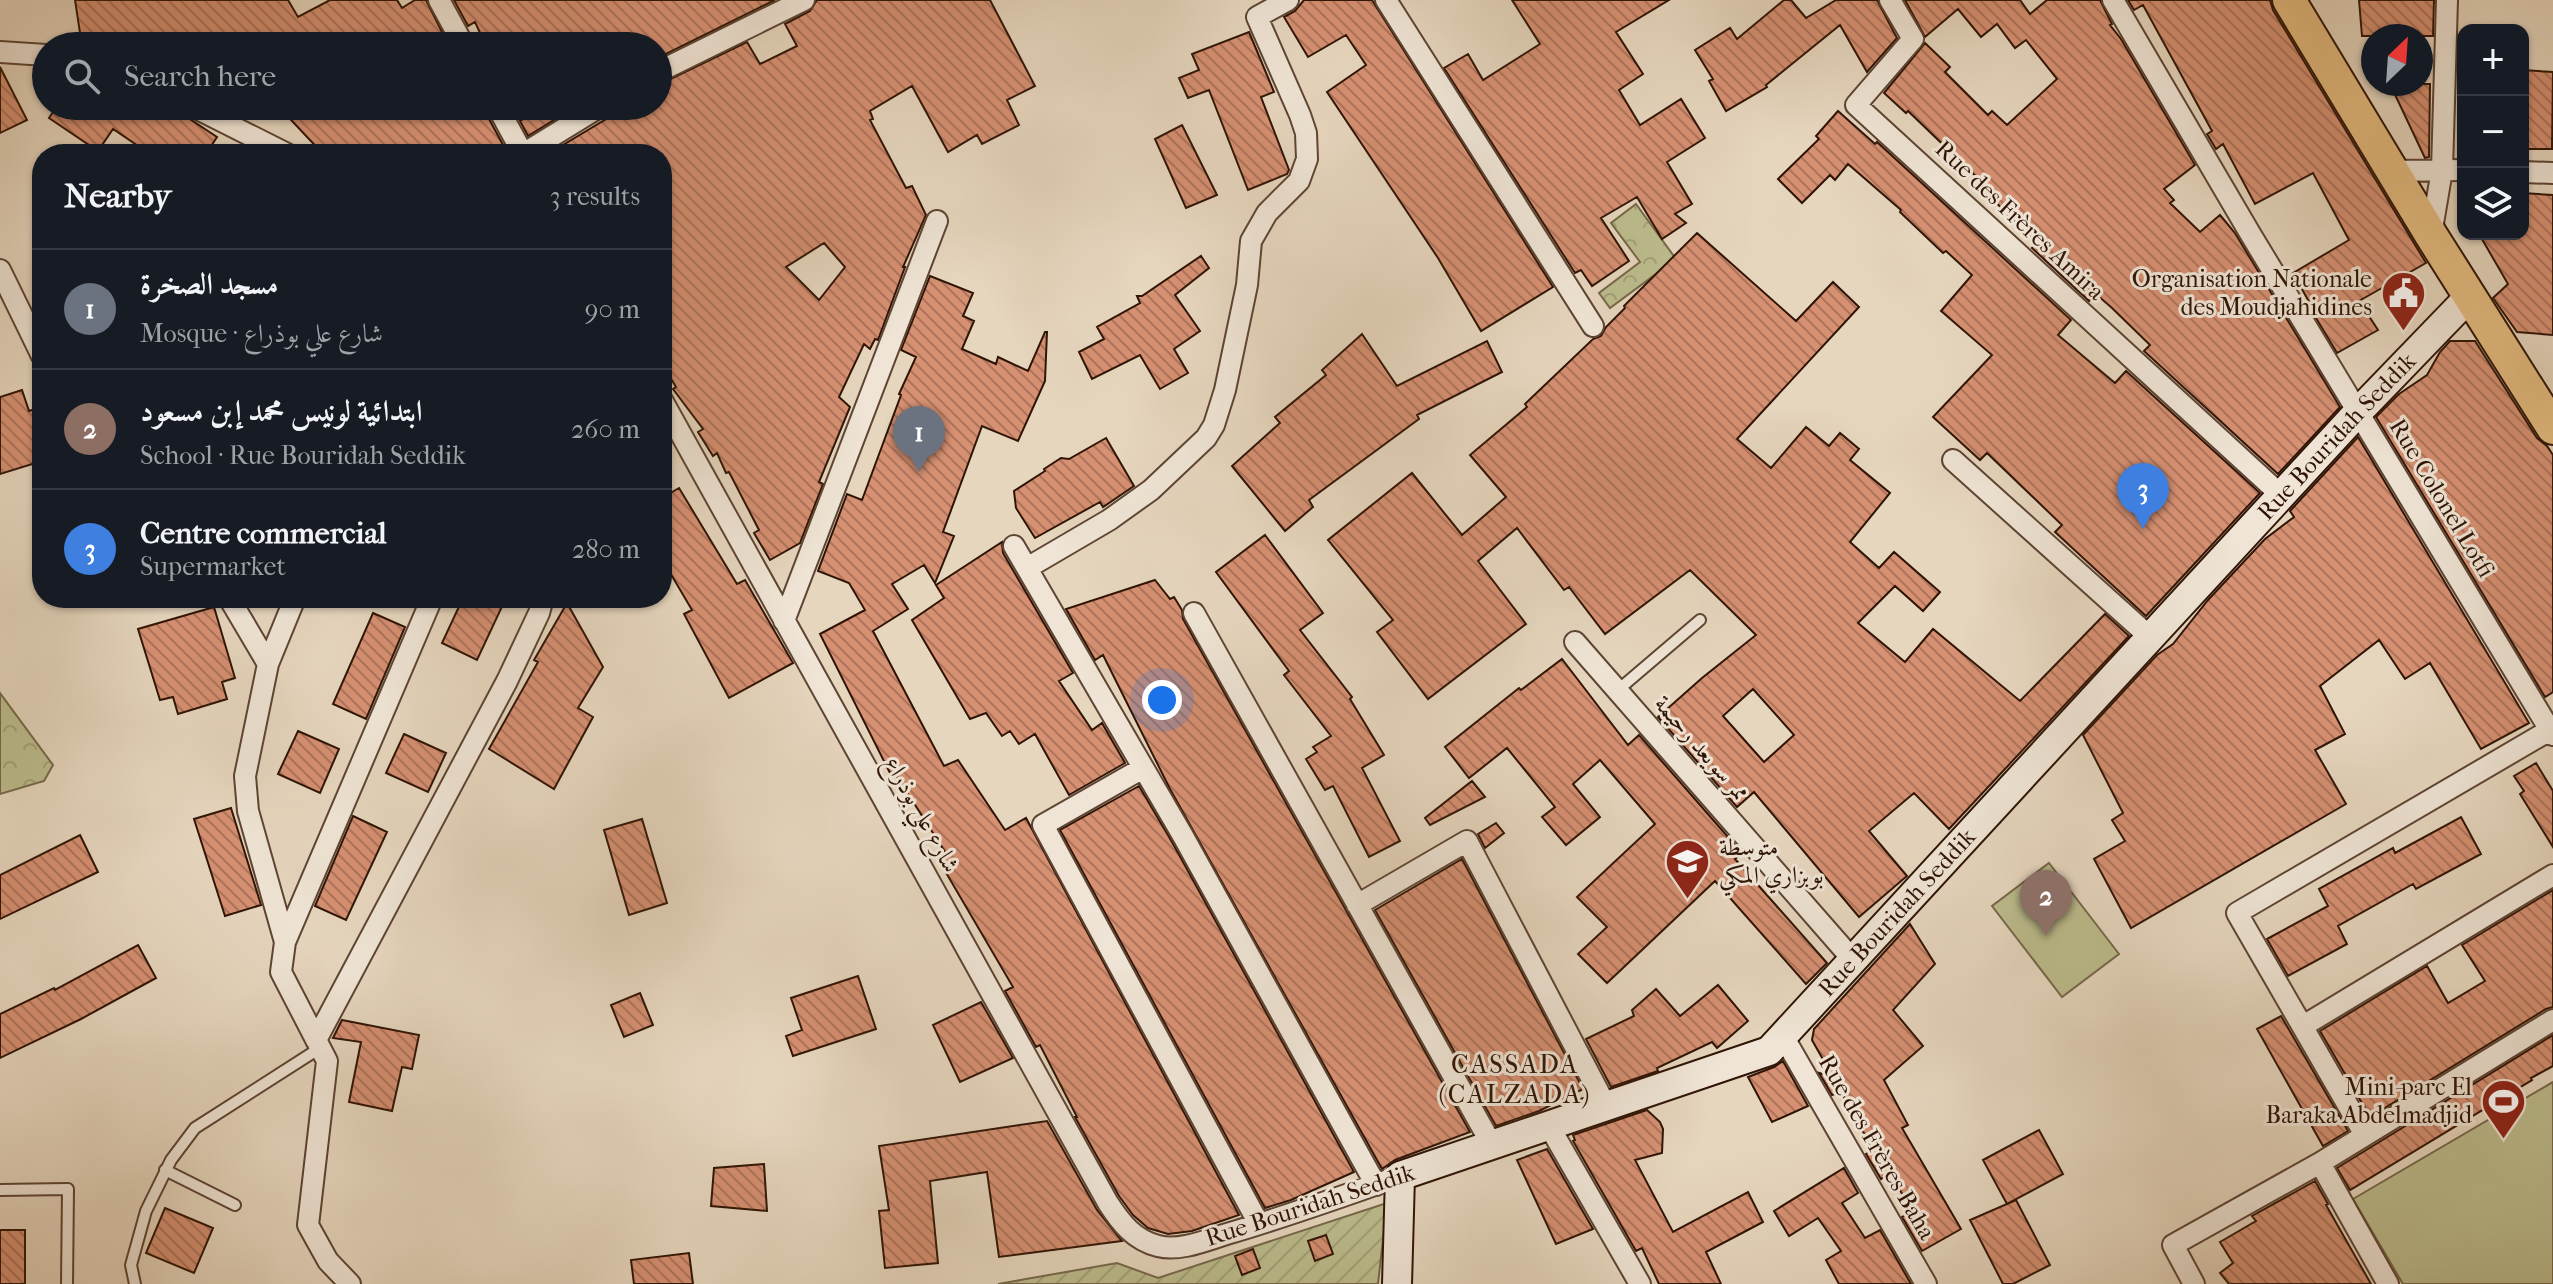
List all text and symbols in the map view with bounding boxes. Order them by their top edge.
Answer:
north arrow [2361,24,2433,96]
map controls [2457,24,2529,240]
button: + [2457,24,2529,96]
search box [32,32,672,120]
icon: search [60,54,104,98]
text: Search here [124,59,276,94]
button: − [2457,96,2529,168]
street label: Rue des Frères Amira [1930,134,2111,306]
button: layers [2457,168,2529,240]
text: Nearby [64,176,171,216]
text: 3 results [550,181,640,212]
place label: Organisation Nationale des Moudjahidines [2132,265,2372,321]
text: مسجد الصخرة [140,267,278,302]
public building icon: Organisation Nationale des Moudjahidines [2379,269,2427,332]
text: 1 [85,294,95,325]
text: 90 m [585,294,640,325]
text: Mosque · شارع علي بوذراع [140,318,383,349]
street label: Rue Bouridah Seddik [2252,347,2422,526]
text: ابتدائية لونيس محمد إبن مسعود [140,394,422,429]
pin: 1 [893,406,945,472]
text: 2 [83,414,97,445]
text: 260 m [571,414,640,445]
street label: Rue Colonel Lotfi [2384,414,2500,582]
text: School · Rue Bouridah Seddik [140,440,466,471]
pin: 3 [2117,463,2169,529]
text: Centre commercial [140,516,387,551]
text: 3 [85,534,95,565]
text: 280 m [572,534,640,565]
text: Supermarket [140,551,286,582]
your location [1142,680,1182,720]
street label: ممر سويعد رحيمة [1648,690,1755,807]
street label: شارع علي بوذراع [871,751,965,881]
street label: Rue Bouridah Seddik [1812,822,1981,1002]
place label: متوسطة بوبزاري المكي [1719,833,1824,897]
school or university icon: متوسطة بوبزاري المكي [1664,837,1712,900]
pin: 2 [2020,870,2072,936]
district label: CASSADA (CALZADA) [1438,1049,1592,1110]
street label: Rue des Frères Baha [1813,1050,1942,1245]
place label: Mini-parc El Baraka Abdelmadjid [2266,1073,2473,1129]
sports icon: Mini-parc El Baraka Abdelmadjid [2479,1077,2527,1140]
street label: Rue Bouridah Seddik [1202,1158,1419,1252]

